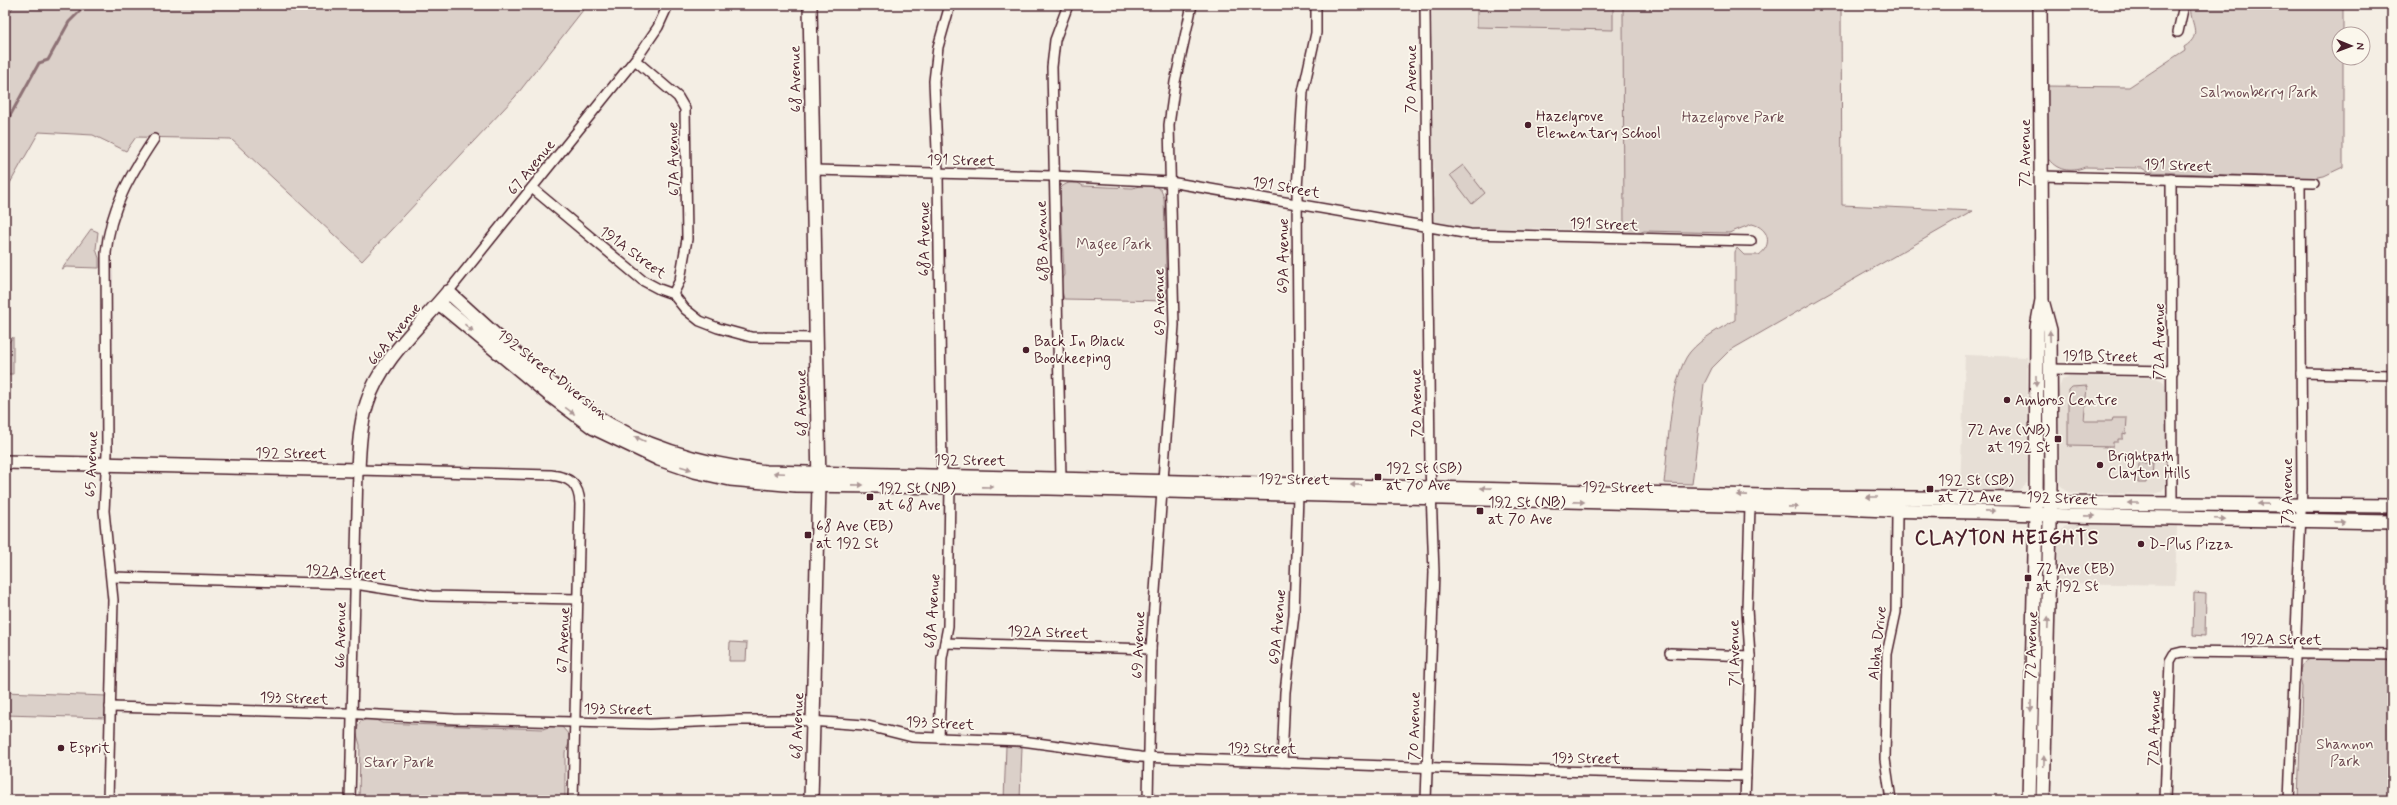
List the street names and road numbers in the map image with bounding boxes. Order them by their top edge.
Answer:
street label: 68 Avenue [785,45,807,113]
street label: 70 Avenue [1402,45,1422,113]
street label: 72 Avenue [2016,119,2036,187]
street label: 67A Avenue [663,121,685,196]
street label: 67 Avenue [503,136,560,200]
street label: 191 Street [927,150,996,172]
street label: 191 Street [2143,155,2213,177]
street label: 191 Street [1250,172,1321,204]
street label: 68B Avenue [1032,200,1054,282]
street label: 68A Avenue [915,201,935,276]
street label: 191 Street [1569,214,1639,236]
street label: 69A Avenue [1274,218,1294,294]
street label: 191A Street [595,222,670,284]
street label: 69 Avenue [1149,268,1171,336]
street label: 66A Avenue [363,299,426,370]
street label: 72A Avenue [2150,303,2170,379]
street label: 192 Street Diversion [492,325,613,425]
street label: 191B Street [2062,346,2138,368]
street label: 70 Avenue [1406,368,1428,438]
street label: 68 Avenue [791,369,813,437]
street label: 65 Avenue [81,430,103,498]
street label: 192 Street [255,443,327,465]
street label: 192 Street [934,450,1006,472]
street label: 73 Avenue [2278,458,2298,524]
street label: 192 Street [1258,469,1330,491]
street label: 192 Street [1582,477,1654,499]
street label: 192 Street [2026,487,2098,511]
street label: 192A Street [305,560,387,586]
street label: 68A Avenue [920,573,946,649]
street label: 69A Avenue [1265,588,1291,666]
street label: 66 Avenue [330,601,352,669]
street label: Aloha Drive [1864,605,1892,681]
street label: 67 Avenue [553,607,575,674]
street label: 69 Avenue [1128,611,1150,679]
street label: 72 Avenue [2021,611,2043,679]
street label: 71 Avenue [1724,620,1746,686]
street label: 192A Street [1007,622,1089,644]
street label: 192A Street [2240,629,2322,651]
street label: 193 Street [259,688,329,710]
street label: 72A Avenue [2144,689,2166,766]
street label: 70 Avenue [1404,691,1426,761]
street label: 68 Avenue [787,692,809,760]
street label: 193 Street [583,699,653,721]
street label: 193 Street [905,712,975,736]
street label: 193 Street [1227,738,1297,760]
street label: 193 Street [1551,748,1621,770]

